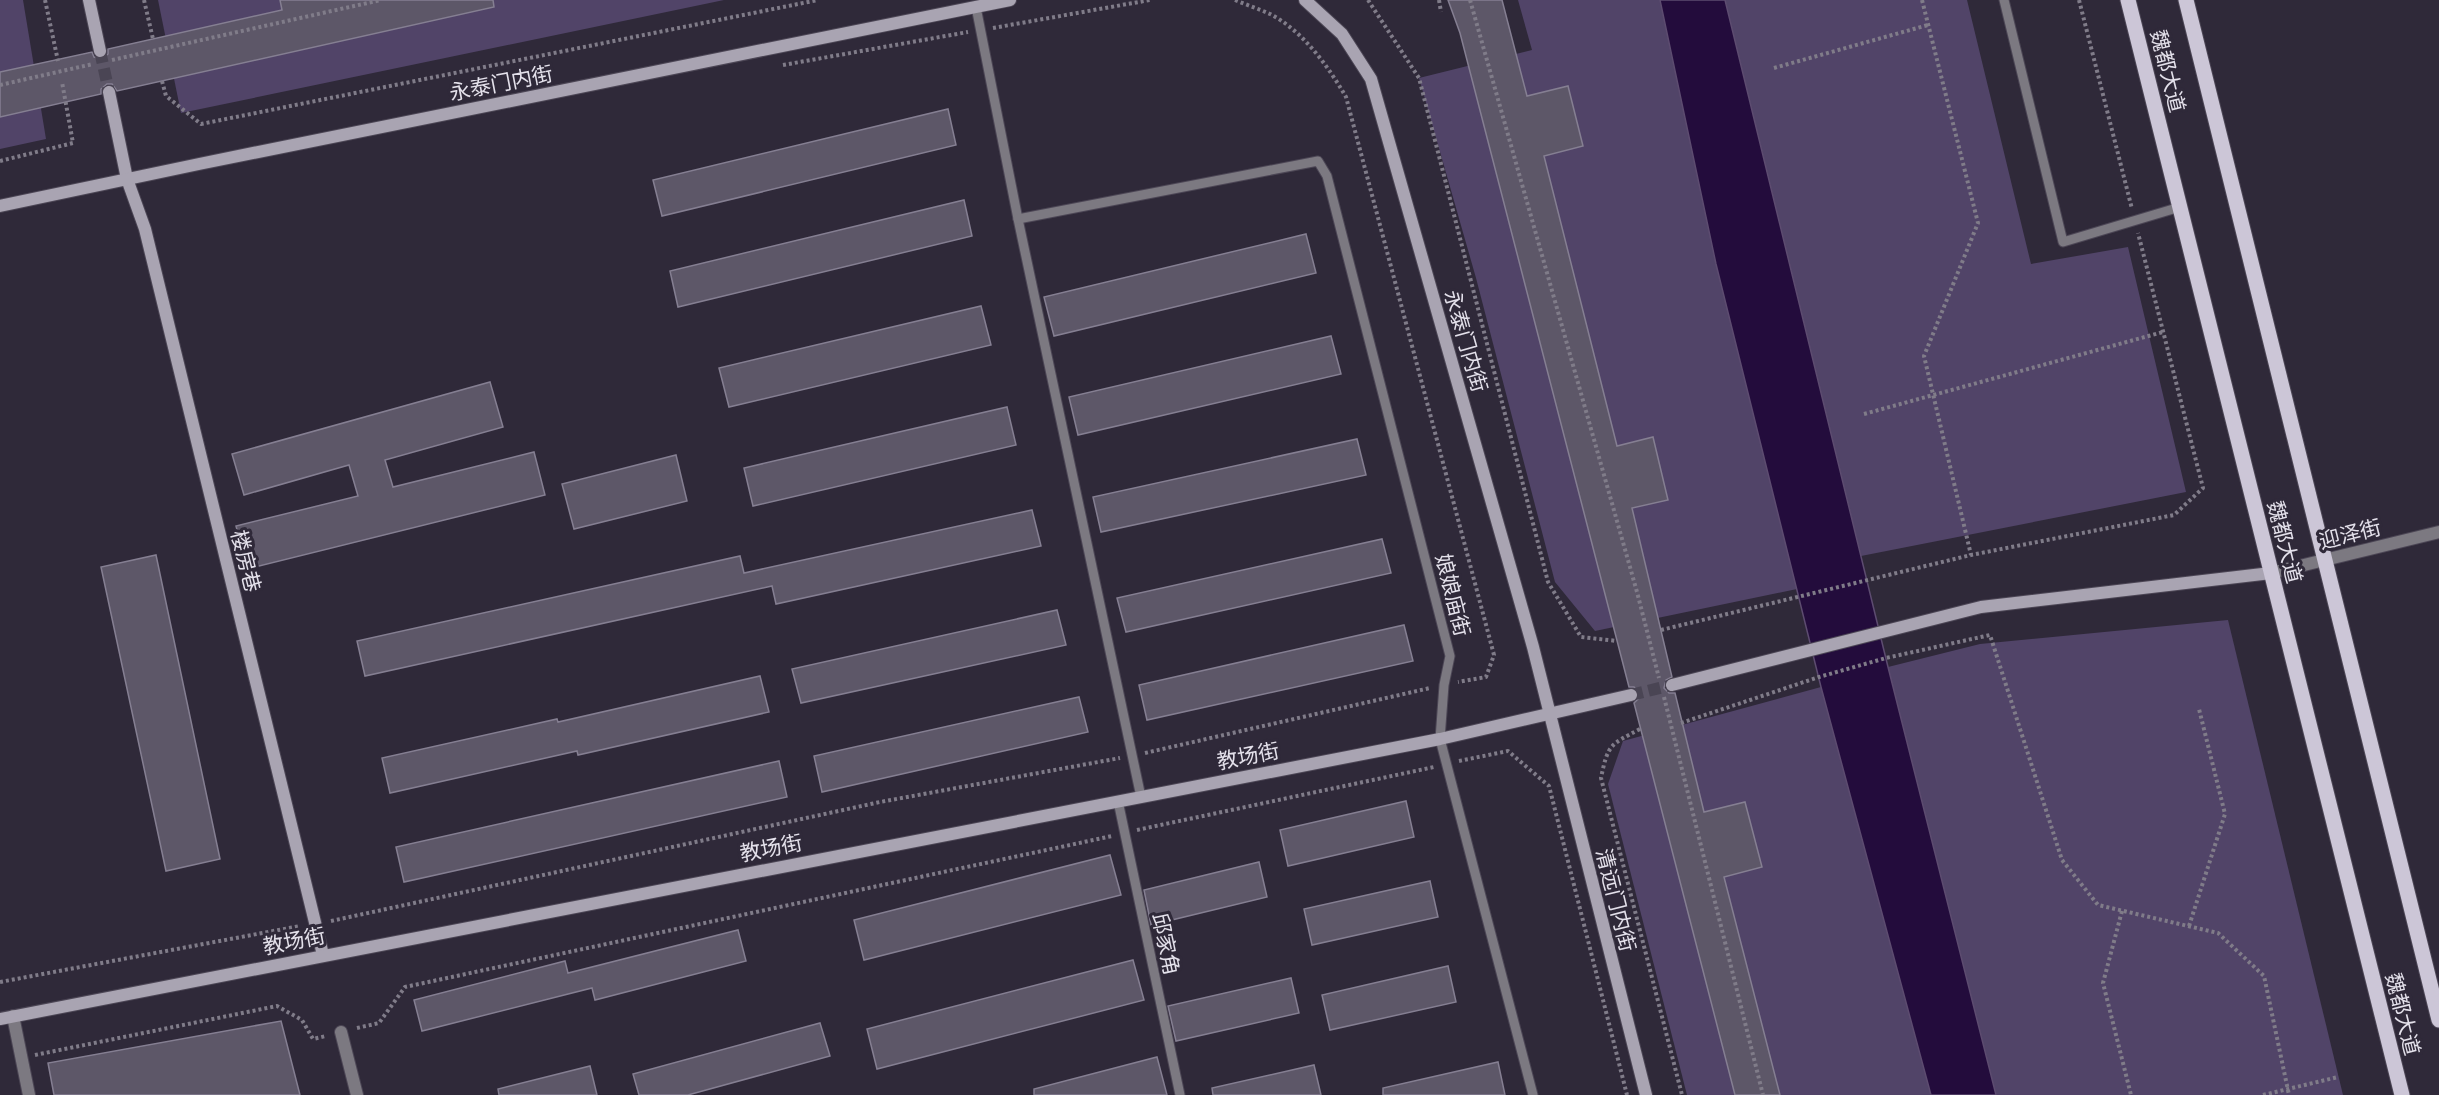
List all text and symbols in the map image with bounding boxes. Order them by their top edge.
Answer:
street label: 魏都大道 [2146,27,2190,115]
street label: 永泰门内街 [447,61,555,105]
street label: 永泰门内街 [1440,287,1492,395]
street label: 魏都大道 [2263,498,2307,586]
street label: 迎泽街 [2316,514,2384,554]
street label: 楼房巷 [226,527,266,595]
street label: 娘娘庙街 [1431,551,1475,639]
street label: 教场街 [1215,738,1281,774]
street label: 教场街 [738,830,804,866]
street label: 清远门内街 [1591,846,1641,954]
street label: 邱家角 [1147,911,1185,977]
street label: 教场街 [261,923,327,959]
street label: 魏都大道 [2381,970,2425,1058]

